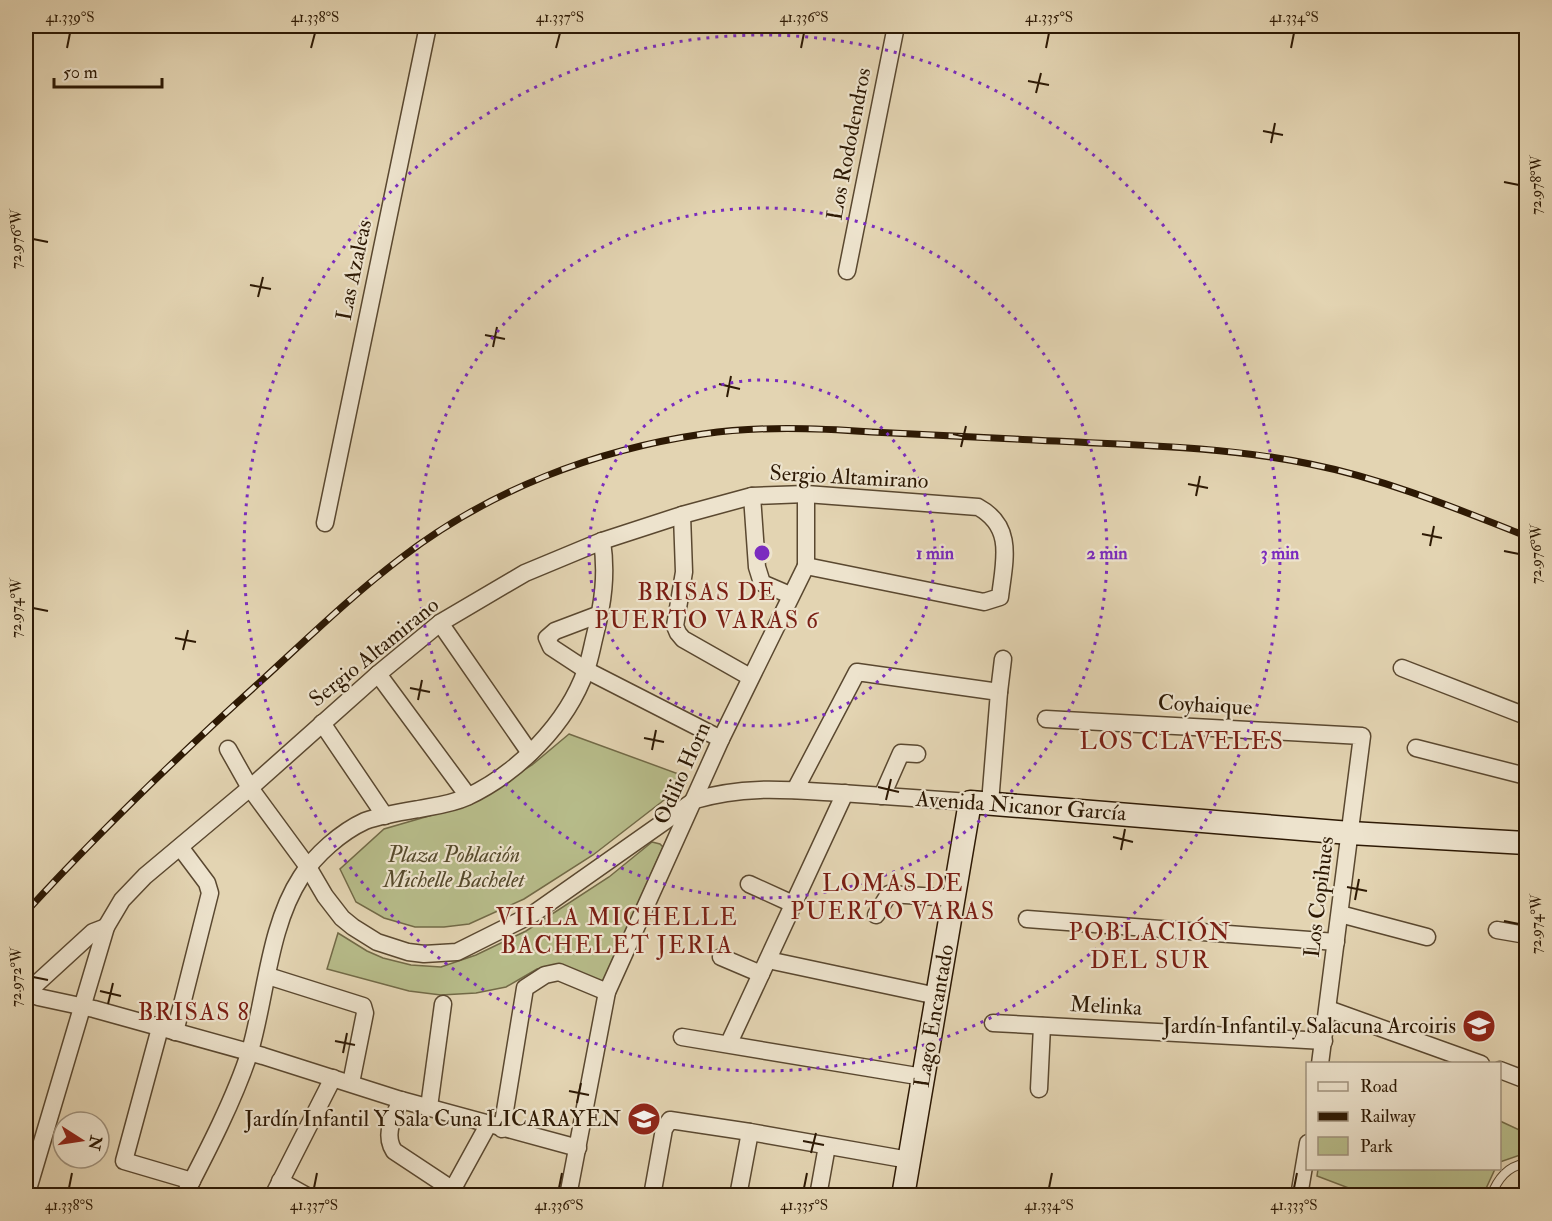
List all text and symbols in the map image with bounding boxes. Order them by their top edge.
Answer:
text: 41.339°S [45,8,95,27]
text: 41.338°S [291,8,339,27]
text: 41.337°S [536,8,584,27]
text: 41.336°S [779,8,829,27]
text: 41.335°S [1025,8,1073,27]
text: 41.334°S [1269,8,1319,27]
scale bar [54,51,162,89]
text: 50 m [63,61,98,84]
street label: Los Rododendros [820,65,878,223]
text: 72.978°W [1527,154,1546,215]
text: 72.976°W [7,208,26,269]
street label: Las Azaleas [330,217,378,323]
street label: Sergio Altamirano [769,459,929,495]
text: 72.976°W [1527,523,1546,584]
text: 1 min [916,542,955,565]
text: 2 min [1087,542,1128,565]
text: 3 min [1261,542,1300,565]
centre of rings [752,543,772,563]
text: 72.974°W [7,577,26,638]
district label: BRISAS DE PUERTO VARAS 6 [594,577,820,636]
street label: Sergio Altamirano [303,591,445,713]
street label: Coyhaique [1157,689,1253,721]
street label: Odilio Horn [647,717,717,829]
district label: LOS CLAVELES [1080,726,1284,757]
street label: Avenida Nicanor García [914,785,1128,827]
street label: Los Copihues [1298,835,1341,959]
park label: Plaza Población Michelle Bachelet [381,841,526,894]
district label: LOMAS DE PUERTO VARAS [790,868,996,927]
text: 72.974°W [1527,893,1546,954]
district label: VILLA MICHELLE BACHELET JERIA [496,902,738,961]
district label: POBLACIÓN DEL SUR [1069,916,1231,976]
street label: Lago Encantado [908,942,960,1090]
text: 72.972°W [7,946,26,1007]
street label: Melinka [1069,990,1144,1022]
district label: BRISAS 8 [138,997,250,1028]
school or university icon: Jardín Infantil y Salacuna Arcoiris [1461,1008,1497,1044]
place label: Jardín Infantil y Salacuna Arcoiris [1162,1012,1456,1040]
legend [1306,1062,1501,1170]
text: Road [1360,1075,1398,1098]
school or university icon: Jardín Infantil Y Sala Cuna LICARAYEN [626,1101,662,1137]
place label: Jardín Infantil Y Sala Cuna LICARAYEN [244,1105,621,1133]
text: Railway [1360,1105,1417,1128]
north arrow [51,1110,111,1170]
text: N [83,1133,106,1153]
text: Park [1360,1135,1393,1158]
text: 41.338°S [45,1196,93,1215]
text: 41.337°S [290,1196,338,1215]
text: 41.336°S [534,1196,584,1215]
text: 41.335°S [780,1196,828,1215]
text: 41.334°S [1024,1196,1074,1215]
text: 41.333°S [1270,1196,1318,1215]

